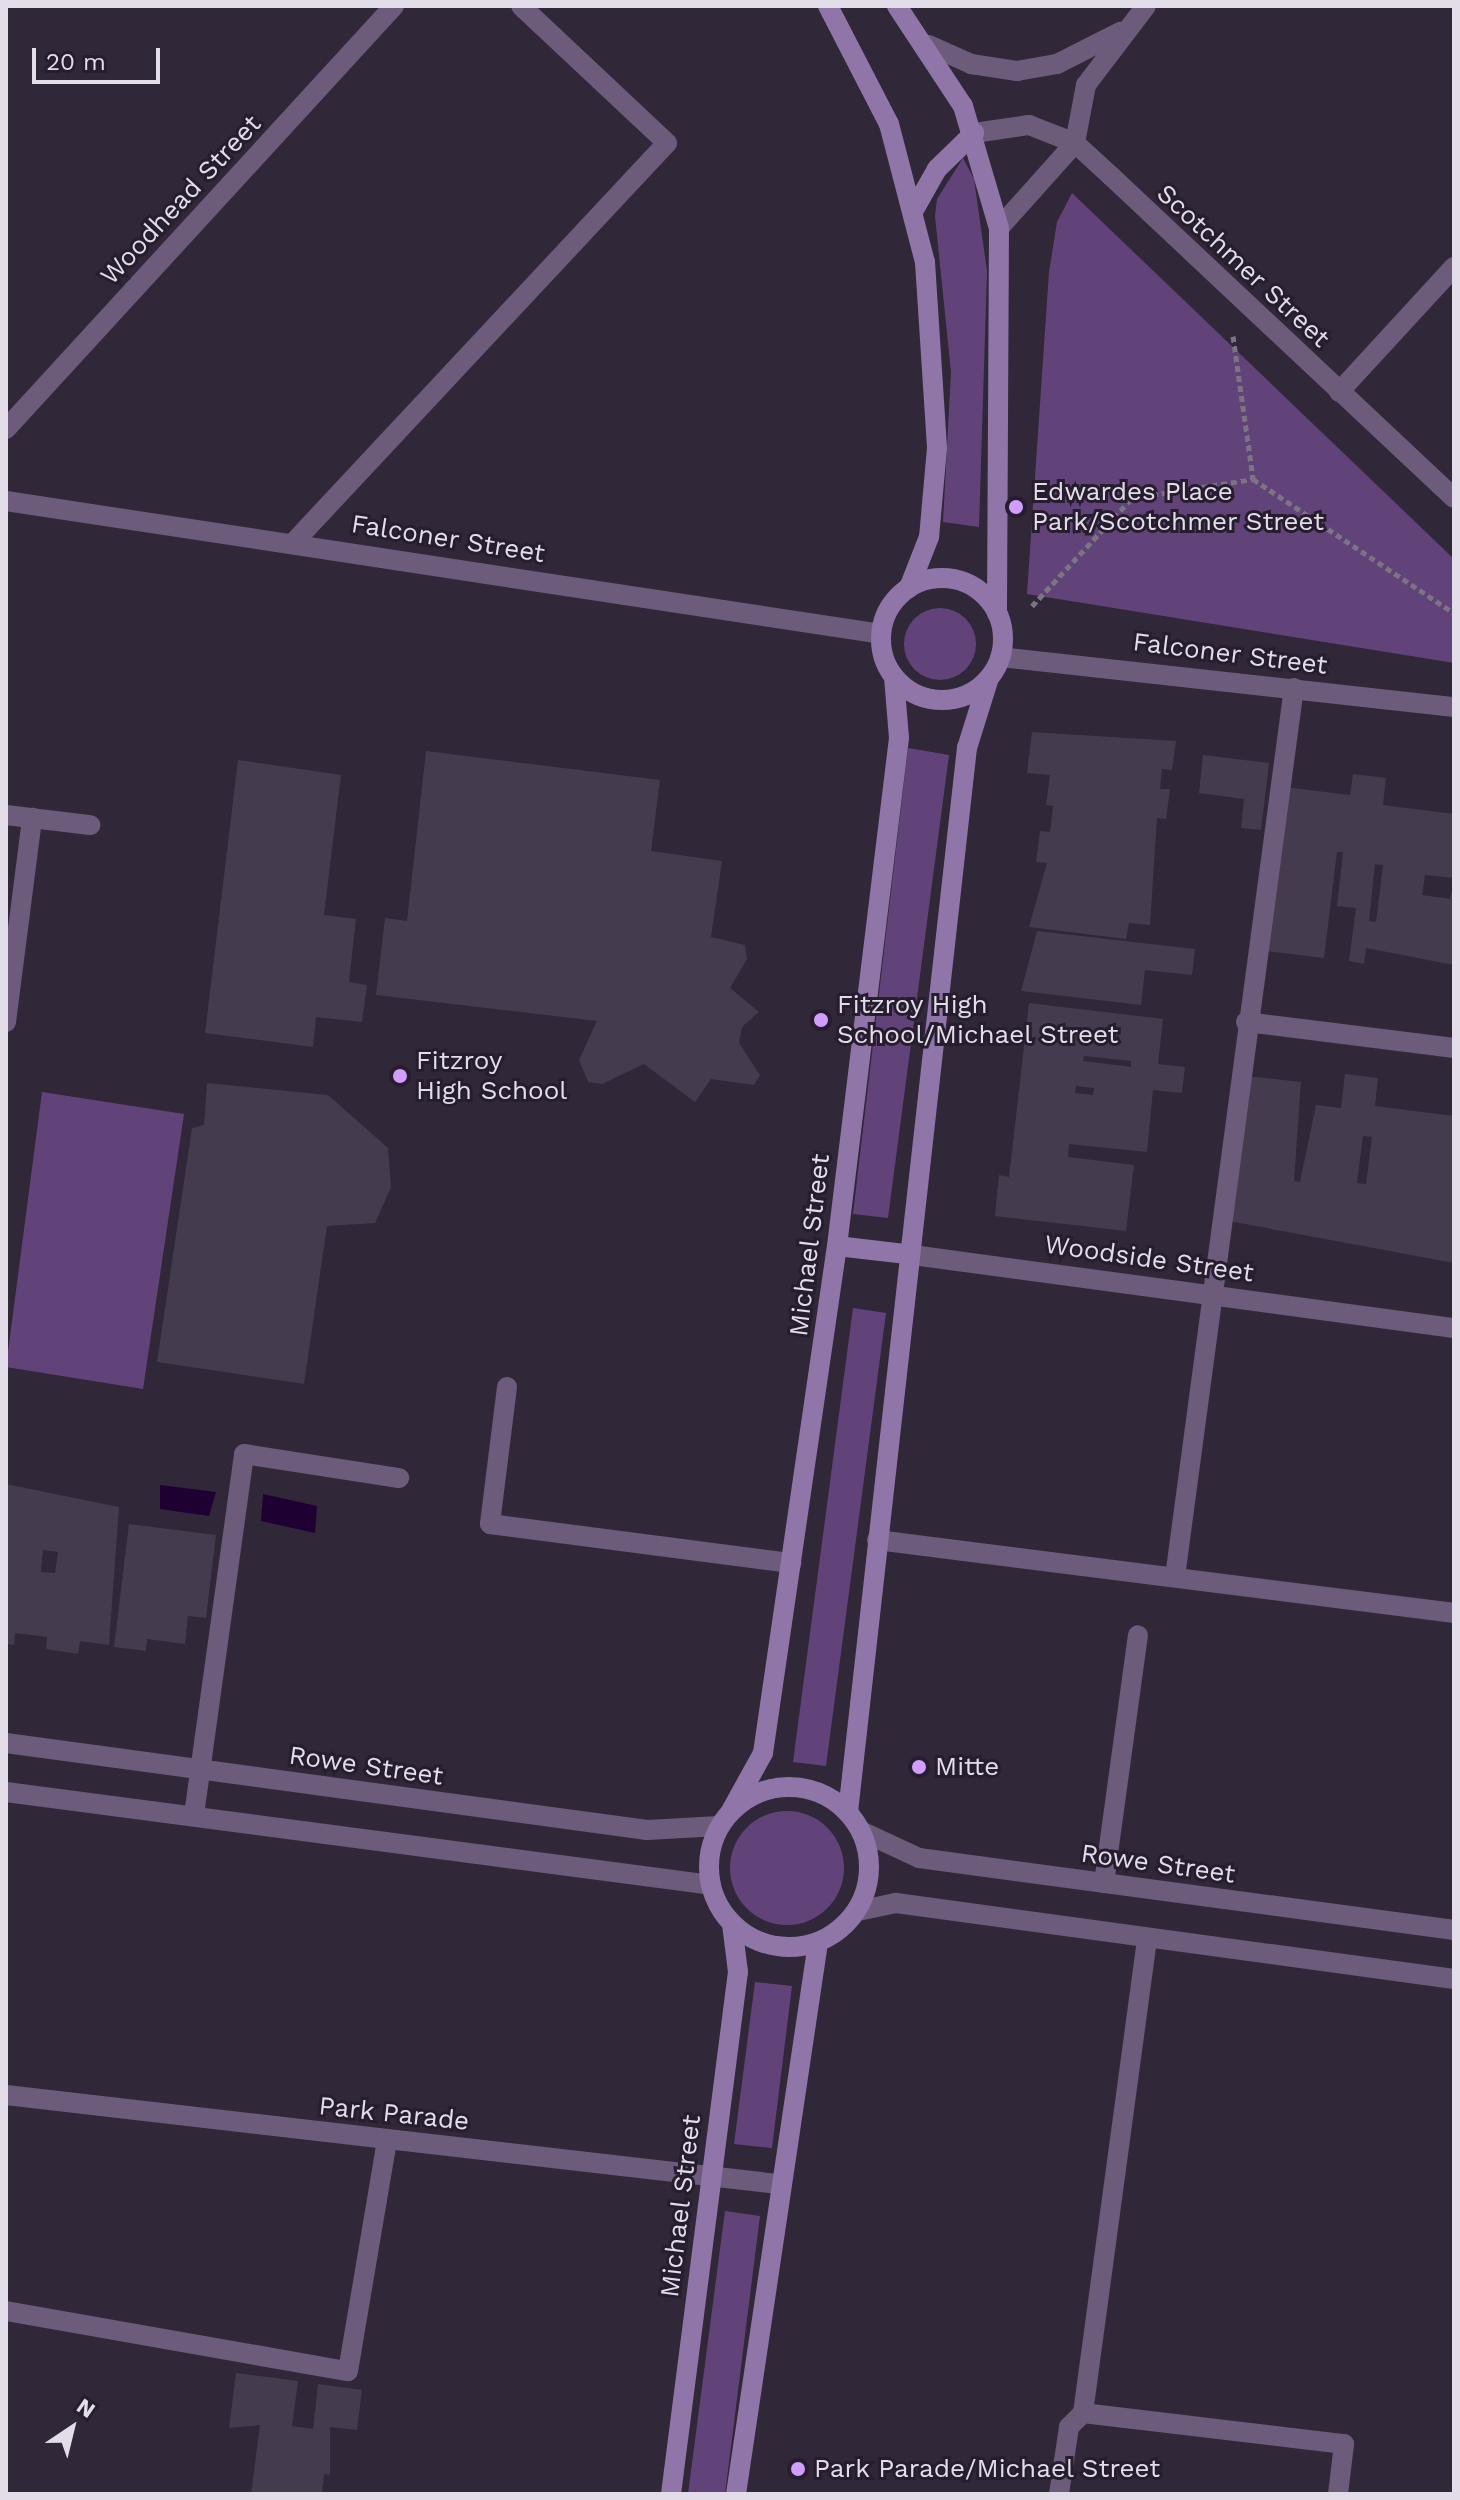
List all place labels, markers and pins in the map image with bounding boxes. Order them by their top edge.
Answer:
place label: Edwardes Place Park/Scotchmer Street [1032,476,1325,538]
marker: Edwardes Place Park/Scotchmer Street [1007,498,1025,516]
place label: Fitzroy High School/Michael Street [837,989,1119,1050]
marker: Fitzroy High School/Michael Street [812,1011,830,1029]
place label: Fitzroy High School [416,1045,567,1106]
marker: Fitzroy High School [391,1067,409,1085]
place label: Mitte [935,1751,999,1783]
marker: Mitte [910,1758,928,1776]
place label: Park Parade/Michael Street [814,2453,1162,2485]
marker: Park Parade/Michael Street [789,2460,807,2478]

